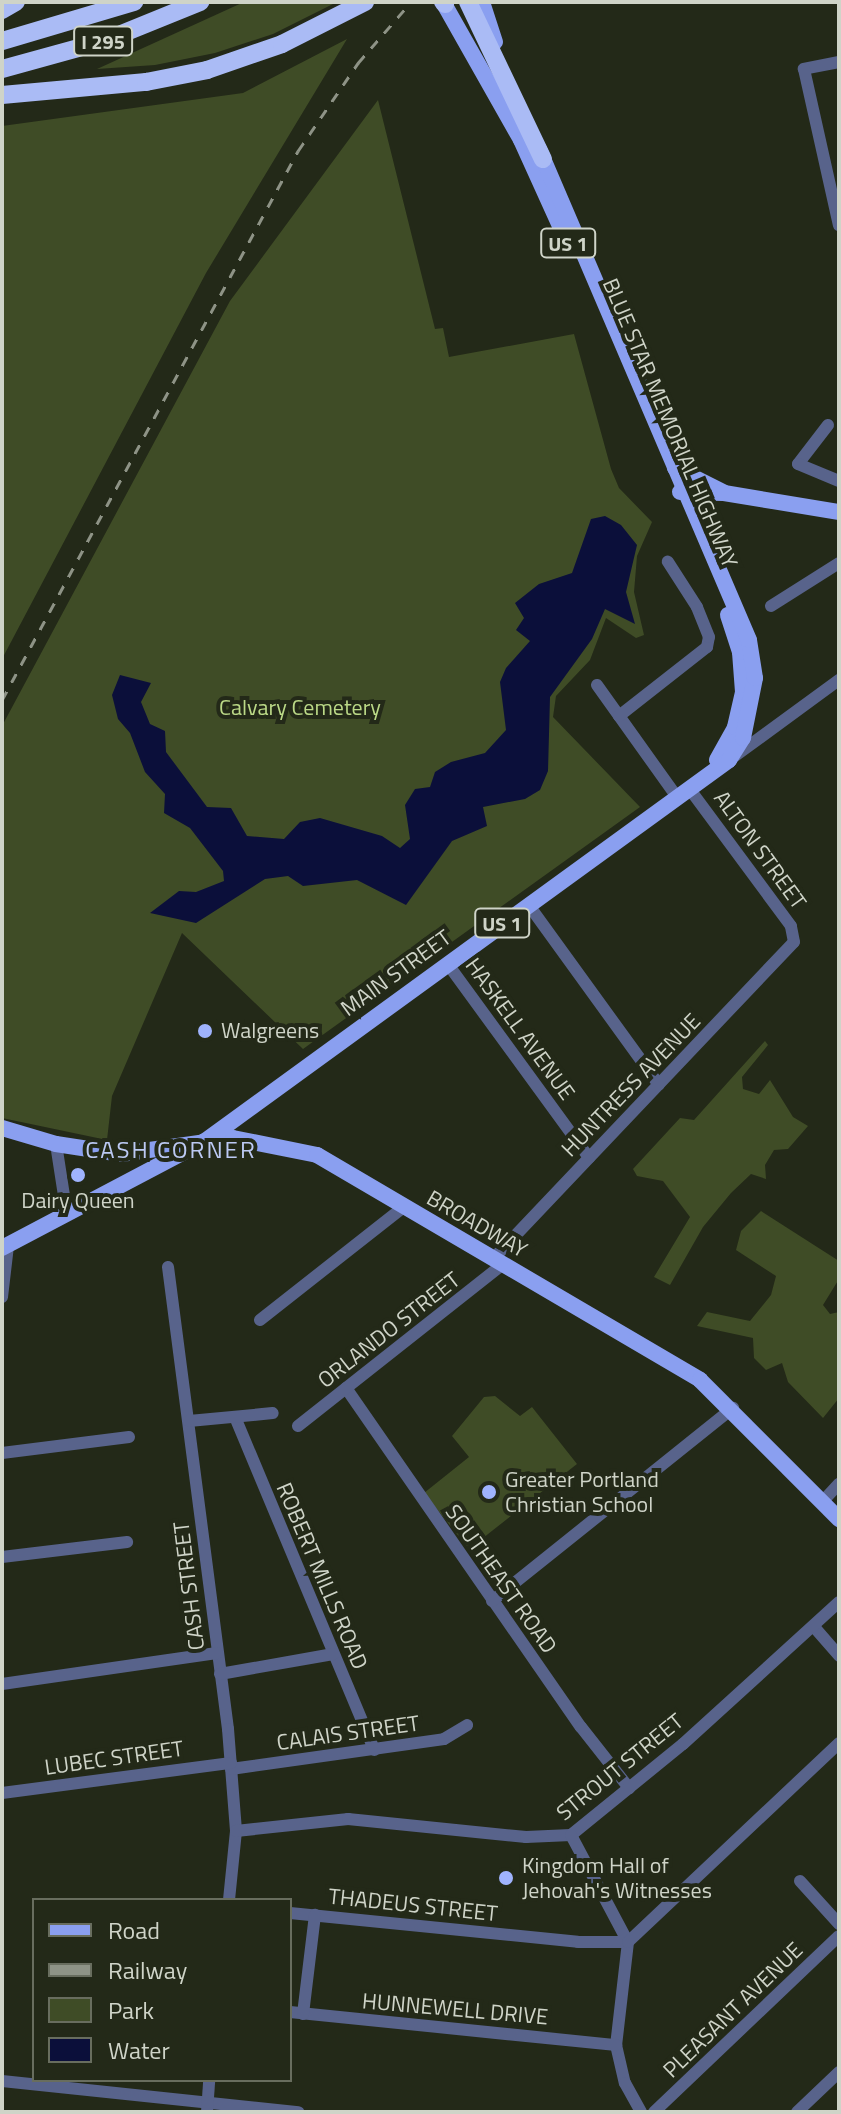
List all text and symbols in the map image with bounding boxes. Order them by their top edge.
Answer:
road number: I 295 [73,25,133,57]
road number: US 1 [540,227,596,259]
street label: BLUE STAR MEMORIAL HIGHWAY [597,274,743,572]
park label: Calvary Cemetery [219,695,381,721]
street label: ALTON STREET [708,786,812,914]
road number: US 1 [474,907,530,939]
street label: MAIN STREET [336,924,456,1022]
street label: HASKELL AVENUE [460,953,580,1105]
street label: HUNTRESS AVENUE [556,1008,706,1162]
place label: Walgreens [221,1018,319,1044]
marker: Walgreens [196,1022,214,1040]
district label: CASH CORNER [85,1136,257,1164]
marker: Dairy Queen [69,1166,87,1184]
street label: BROADWAY [422,1185,532,1263]
place label: Dairy Queen [21,1188,135,1214]
street label: ORLANDO STREET [313,1266,465,1394]
place label: Greater Portland Christian School [505,1466,659,1518]
street label: ROBERT MILLS ROAD [271,1479,373,1673]
marker: Greater Portland Christian School [480,1483,498,1501]
street label: SOUTHEAST ROAD [440,1500,562,1658]
street label: CASH STREET [168,1520,210,1652]
street label: STROUT STREET [551,1708,689,1826]
street label: CALAIS STREET [275,1710,421,1756]
street label: LUBEC STREET [43,1735,185,1781]
place label: Kingdom Hall of Jehovah's Witnesses [522,1852,712,1904]
marker: Kingdom Hall of Jehovah's Witnesses [497,1869,515,1887]
street label: THADEUS STREET [327,1883,499,1927]
legend [32,1898,292,2082]
text: Road [108,1912,160,1948]
street label: PLEASANT AVENUE [658,1937,808,2083]
text: Railway [108,1952,187,1988]
street label: HUNNEWELL DRIVE [361,1988,549,2030]
text: Park [108,1992,154,2028]
text: Water [108,2032,170,2068]

